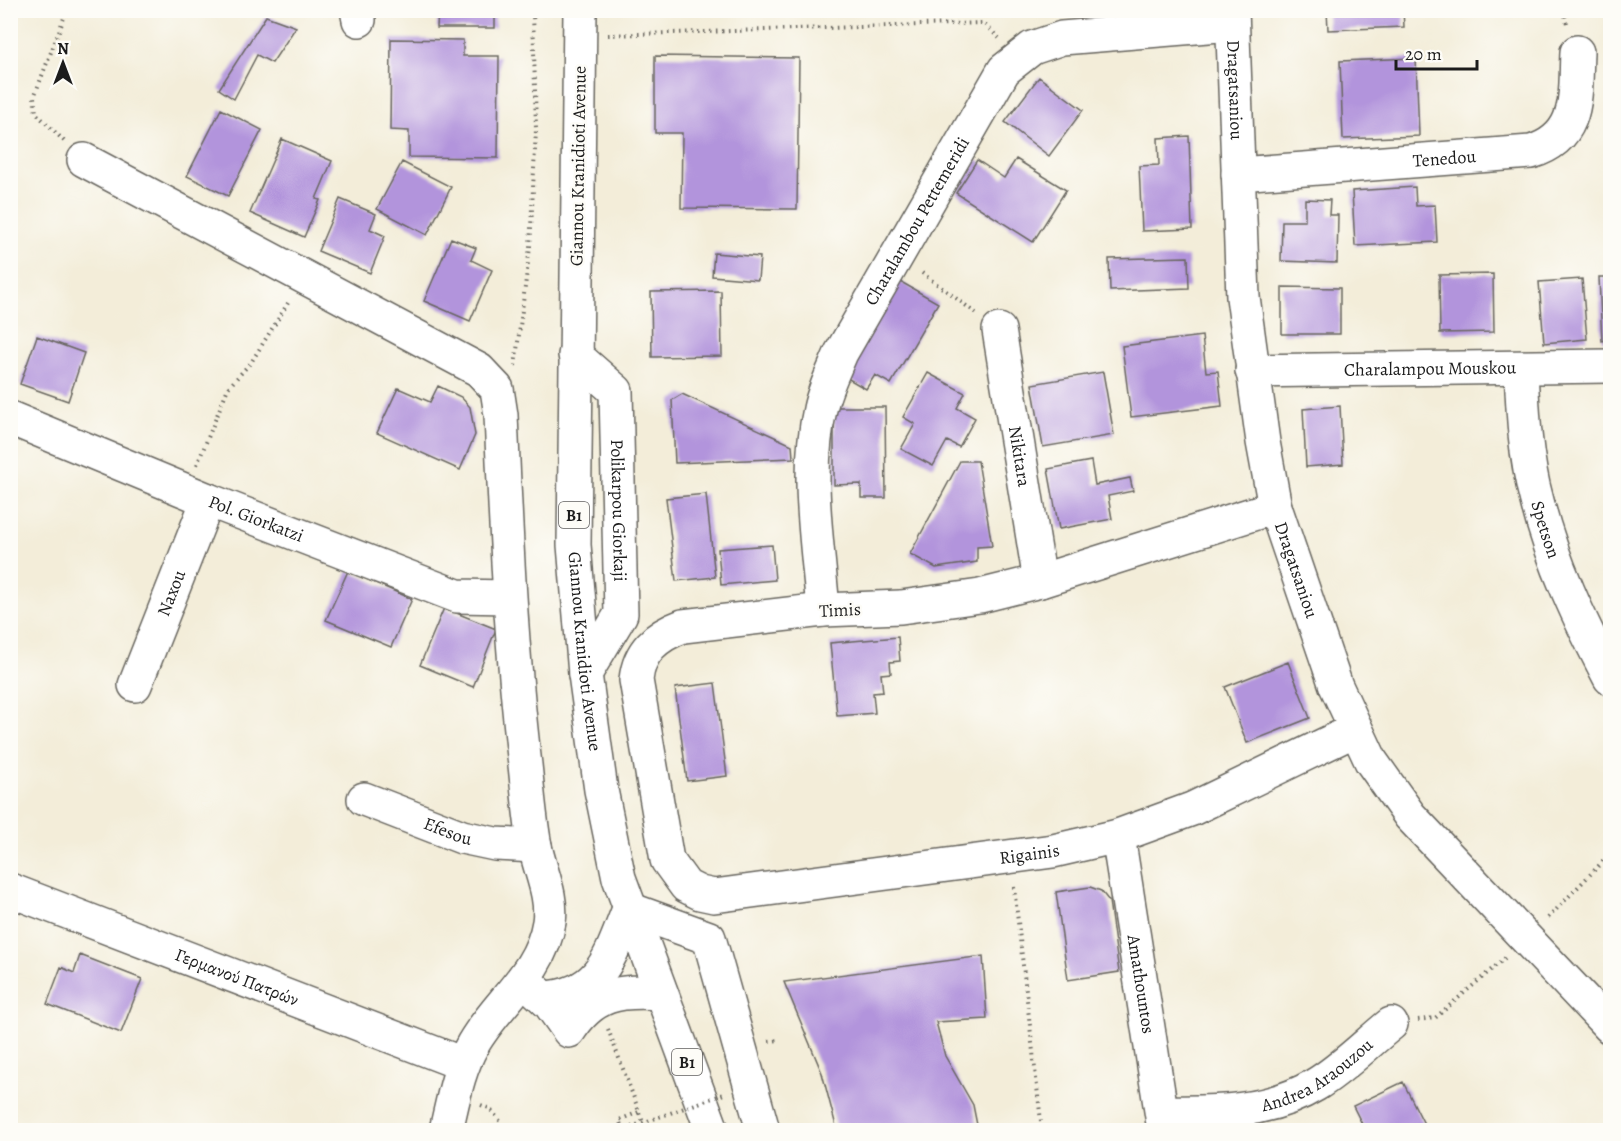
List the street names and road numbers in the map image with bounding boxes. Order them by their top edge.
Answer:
street label: Dragatsaniou [1221,39,1249,141]
street label: Giannou Kranidioti Avenue [564,66,592,266]
street label: Charalambou Pettemeridi [859,133,975,310]
street label: Tenedou [1412,144,1477,173]
street label: Charalampou Mouskou [1344,355,1516,382]
street label: Nikitara [1003,424,1037,489]
street label: Polikarpou Giorkaji [605,439,632,582]
street label: Pol. Giorkatzi [205,489,307,548]
street label: Spetson [1525,498,1566,562]
road number: B1 [559,502,589,528]
street label: Dragatsaniou [1269,518,1324,621]
street label: Giannou Kranidioti Avenue [563,551,608,753]
street label: Naxou [151,566,191,620]
street label: Timis [819,597,861,623]
street label: Efesou [420,811,474,851]
street label: Rigainis [998,838,1062,870]
street label: Amathountos [1121,932,1161,1035]
street label: Γερμανού Πατρών [172,943,302,1012]
street label: Andrea Araouzou [1258,1033,1378,1118]
road number: B1 [672,1049,702,1075]

